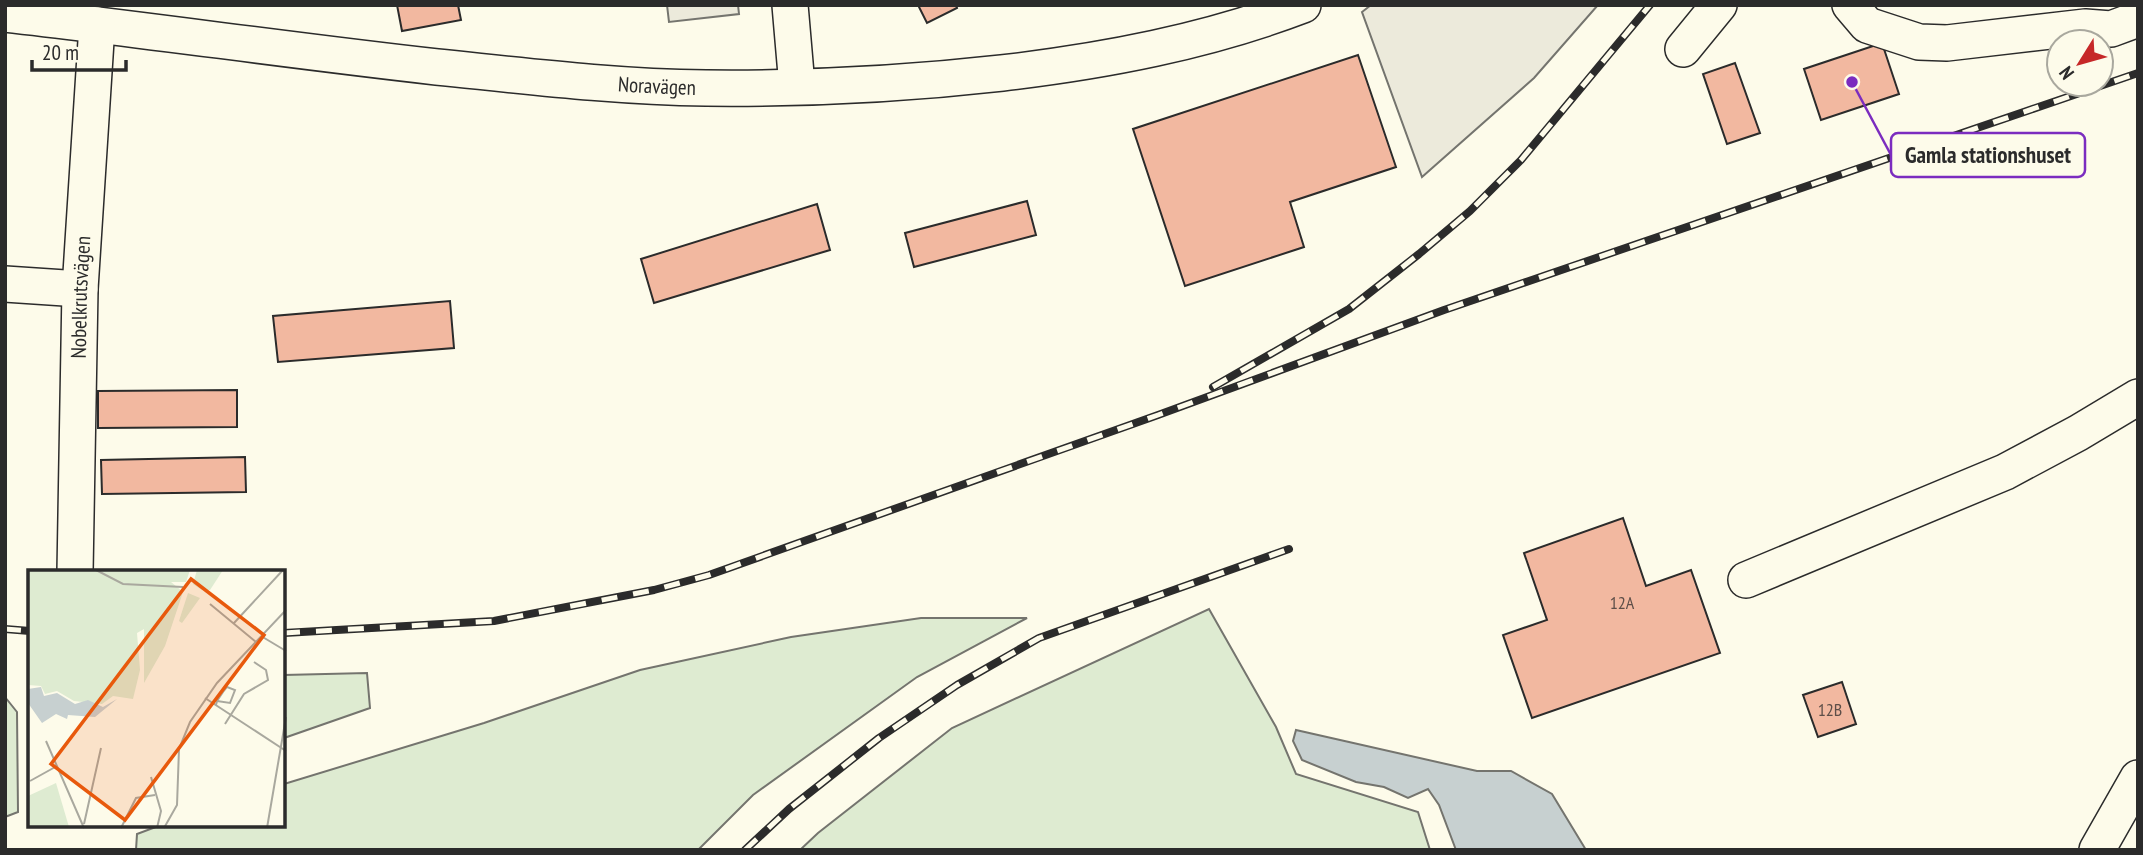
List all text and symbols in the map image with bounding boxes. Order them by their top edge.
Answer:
scale bar [32,28,126,72]
north arrow [2045,28,2115,98]
text: 20 m [42,39,79,66]
text: N [2054,62,2079,85]
street label: Noravägen [617,70,696,101]
callout: Gamla stationshuset [1891,133,2085,177]
text: Gamla stationshuset [1905,140,2071,169]
street label: Nobelkrutsvägen [65,235,96,359]
inset map [28,570,285,827]
house number: 12A [1610,591,1635,614]
house number: 12B [1818,698,1842,721]

